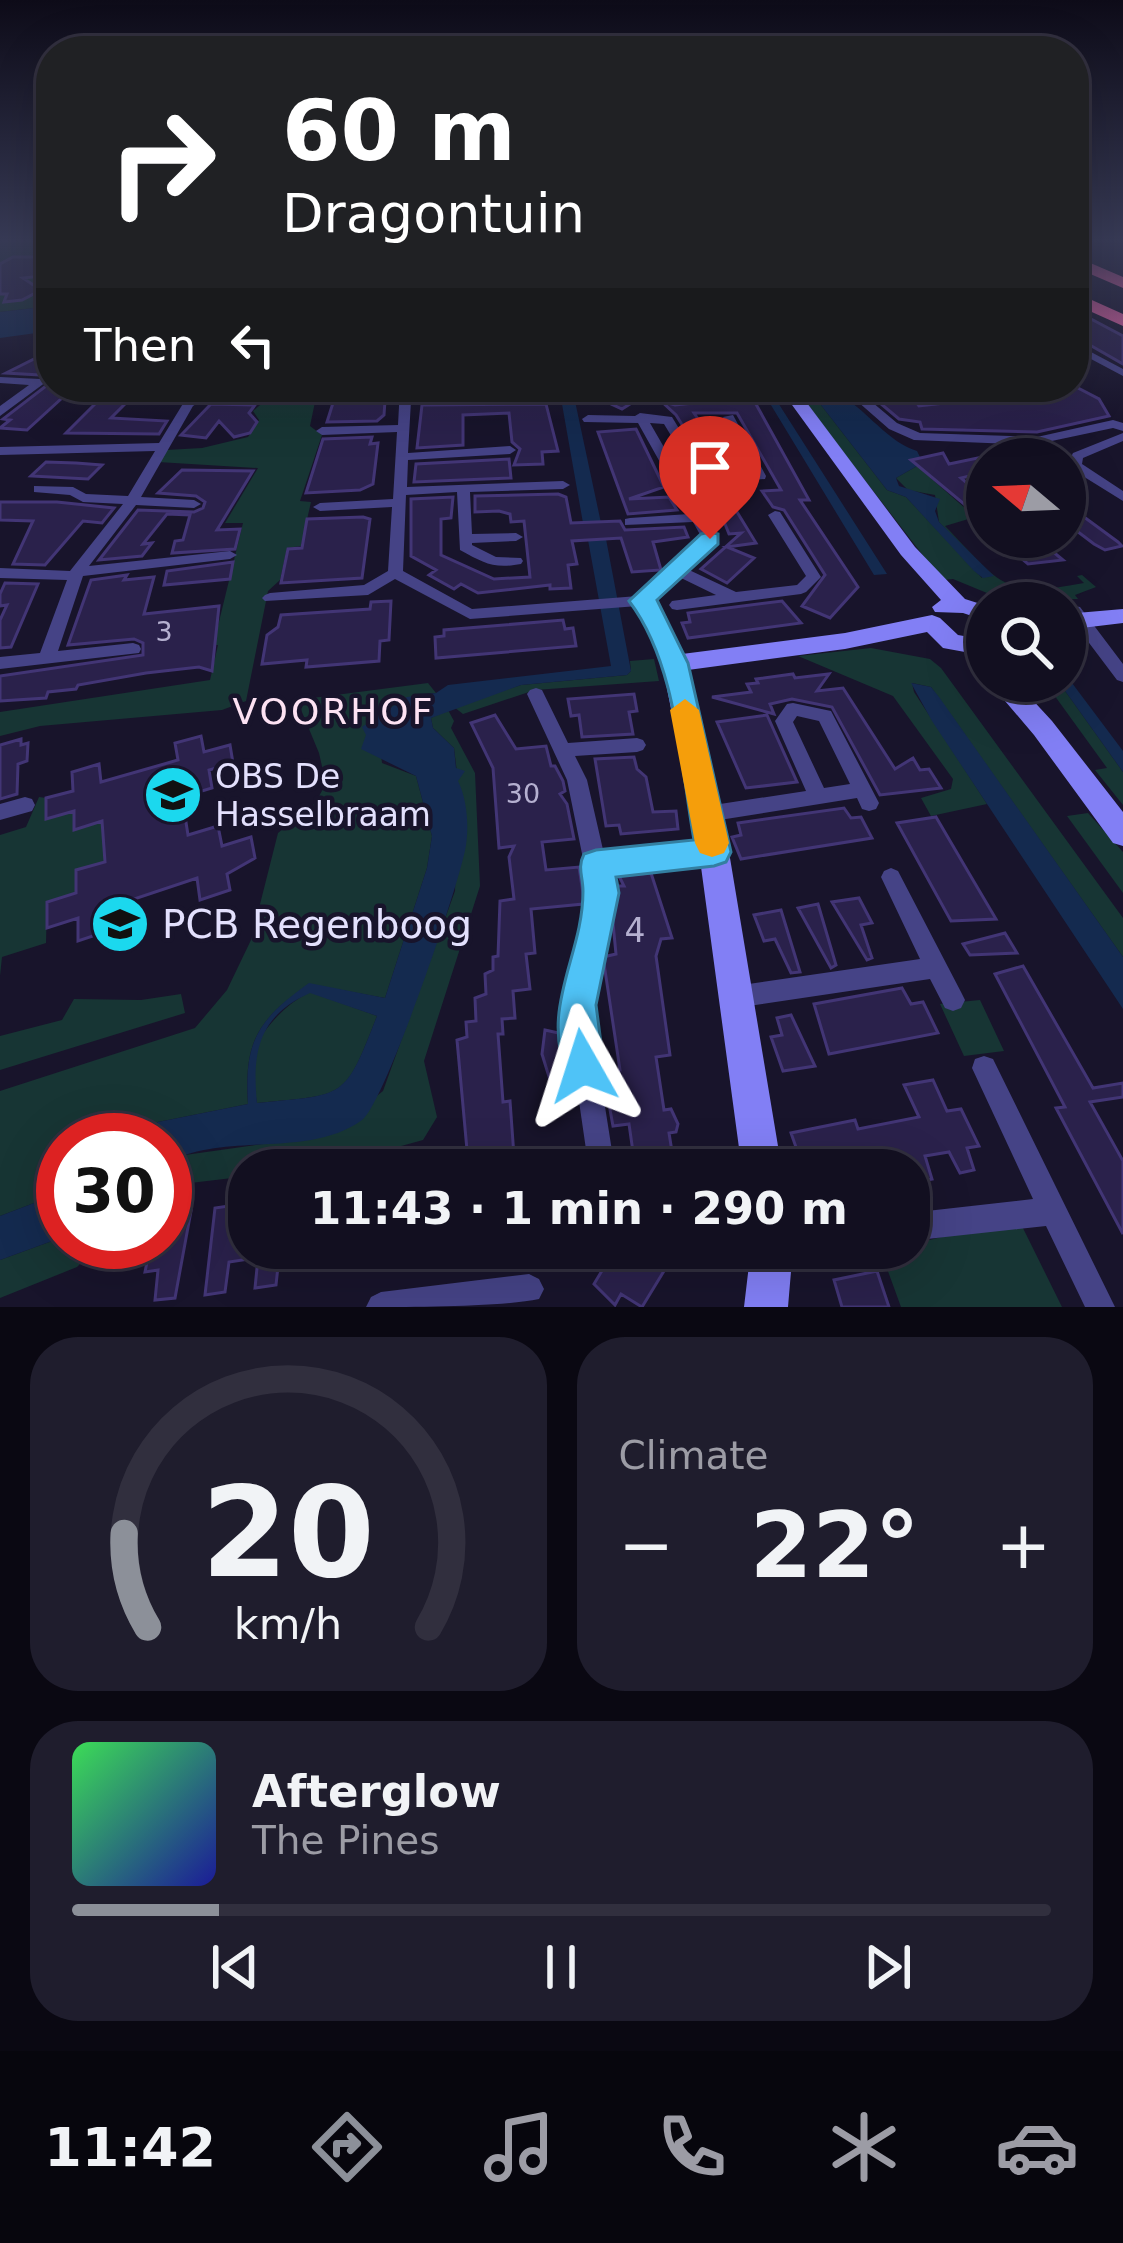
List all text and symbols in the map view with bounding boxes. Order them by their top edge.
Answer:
text: 60 m [282,82,516,180]
icon: right [84,84,240,240]
text: Dragontuin [282,182,585,245]
icon: left [220,312,286,378]
text: Then [84,319,196,372]
pin [659,416,761,539]
icon: arrive [677,434,743,500]
north arrow [966,438,1086,558]
map controls [966,438,1086,702]
button: search [966,582,1086,702]
house number: 3 [155,616,173,647]
district label: VOORHOF [233,691,435,732]
place label: OBS De Hasselbraam [215,757,431,834]
school or university icon: OBS De Hasselbraam [142,764,204,826]
house number: 30 [506,778,540,809]
school or university icon: PCB Regenboog [89,893,151,955]
place label: PCB Regenboog [162,902,472,947]
house number: 4 [625,911,646,950]
position arrow [520,1003,646,1129]
speed limit sign: 30 [36,1113,192,1269]
text: 11:43 · 1 min · 290 m [310,1182,848,1235]
text: Climate [619,1433,769,1478]
text: 20 [201,1460,375,1605]
text: 22° [750,1493,920,1598]
text: − [619,1507,674,1584]
text: + [996,1507,1051,1584]
text: km/h [234,1599,342,1649]
text: Afterglow [252,1765,501,1818]
text: The Pines [252,1818,439,1863]
icon: previous [202,1934,268,2000]
icon: pause [528,1934,594,2000]
icon: next [855,1934,921,2000]
icon: directions [305,2105,389,2189]
icon: music [477,2105,561,2189]
icon: phone [650,2105,734,2189]
icon: climate [822,2105,906,2189]
icon: car [995,2105,1079,2189]
text: 11:42 [44,2116,216,2179]

